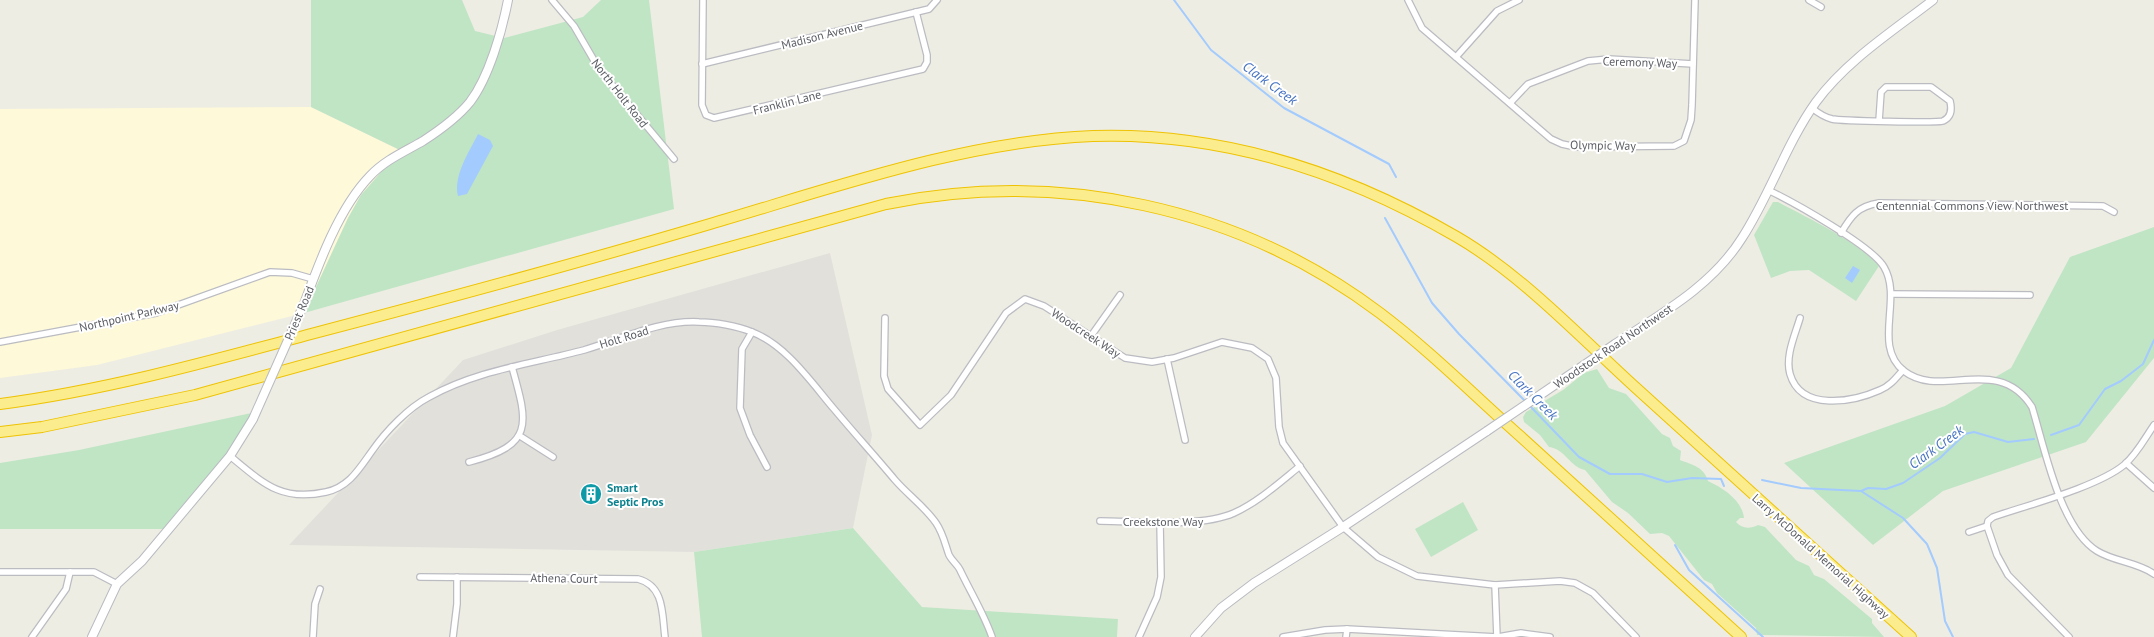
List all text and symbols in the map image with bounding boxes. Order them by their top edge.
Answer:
street label: Madison Avenue [780,18,864,52]
street label: Ceremony Way [1602,53,1678,71]
street label: North Holt Road [588,55,652,131]
water label: Clark Creek [1239,57,1302,109]
street label: Franklin Lane [751,86,823,118]
street label: Olympic Way [1570,137,1636,153]
street label: Centennial Commons View Northwest [1876,198,2068,213]
street label: Priest Road [281,284,317,342]
street label: Northpoint Parkway [78,297,181,335]
street label: Woodstock Road Northwest [1551,301,1675,391]
street label: Woodcreek Way [1049,305,1124,361]
street label: Holt Road [598,322,650,352]
water label: Clark Creek [1504,366,1562,424]
water label: Clark Creek [1905,421,1968,473]
place label: Smart Septic Pros [607,480,664,509]
building icon: Smart Septic Pros [579,482,603,506]
street label: Larry McDonald Memorial Highway [1749,490,1893,622]
street label: Creekstone Way [1123,514,1204,529]
street label: Athena Court [530,570,598,586]

